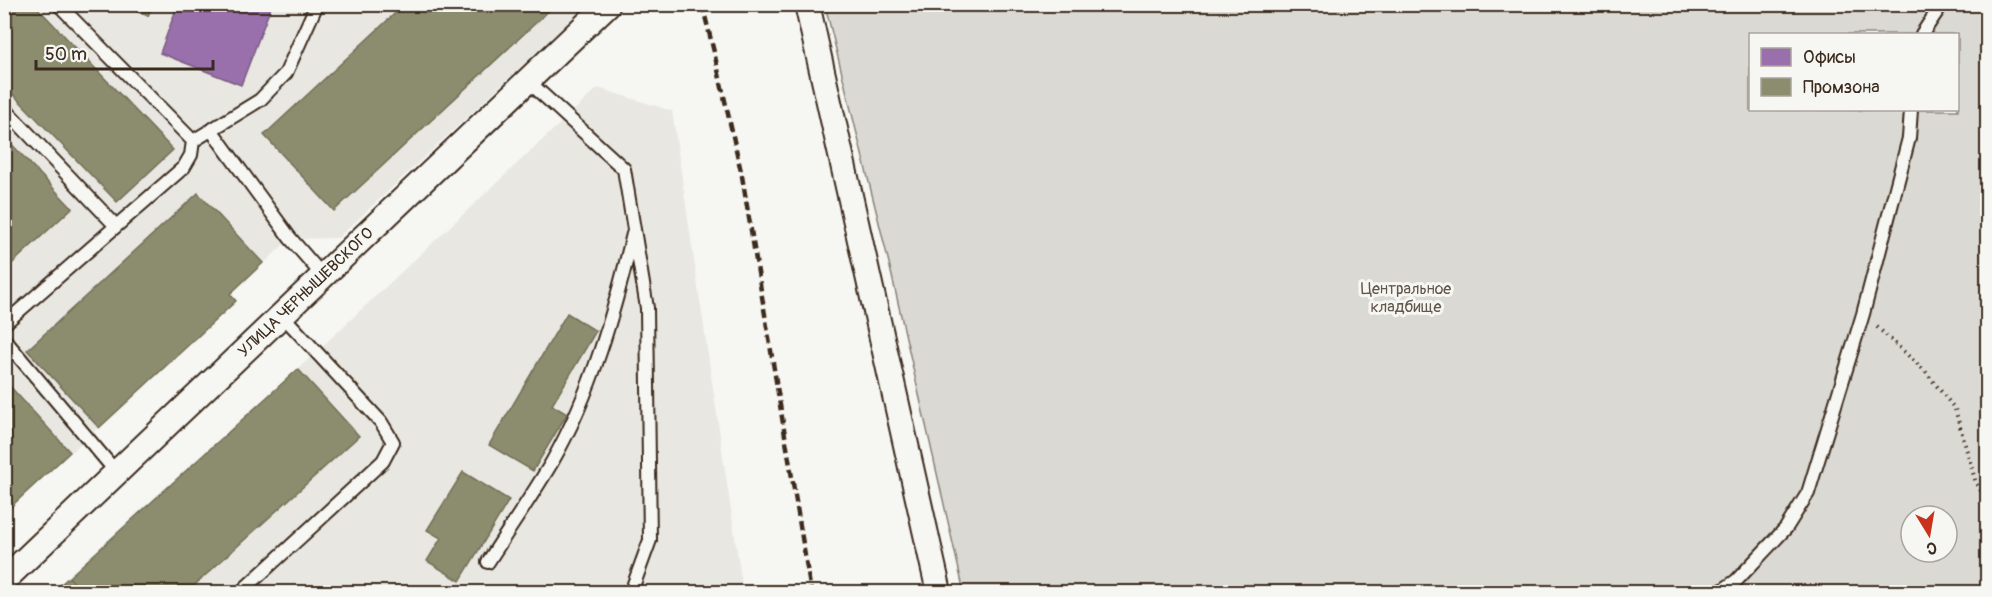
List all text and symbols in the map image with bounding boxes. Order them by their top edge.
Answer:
scale bar [36,33,213,71]
legend [1749,33,1959,111]
text: 50 m [45,43,87,66]
text: Офисы [1803,46,1856,69]
text: Промзона [1803,76,1880,99]
street label: УЛИЦА ЧЕРНЫШЕВСКОГО [234,223,378,361]
park label: Центральное кладбище [1361,279,1451,317]
north arrow [1899,504,1959,564]
text: С [1925,537,1938,559]

